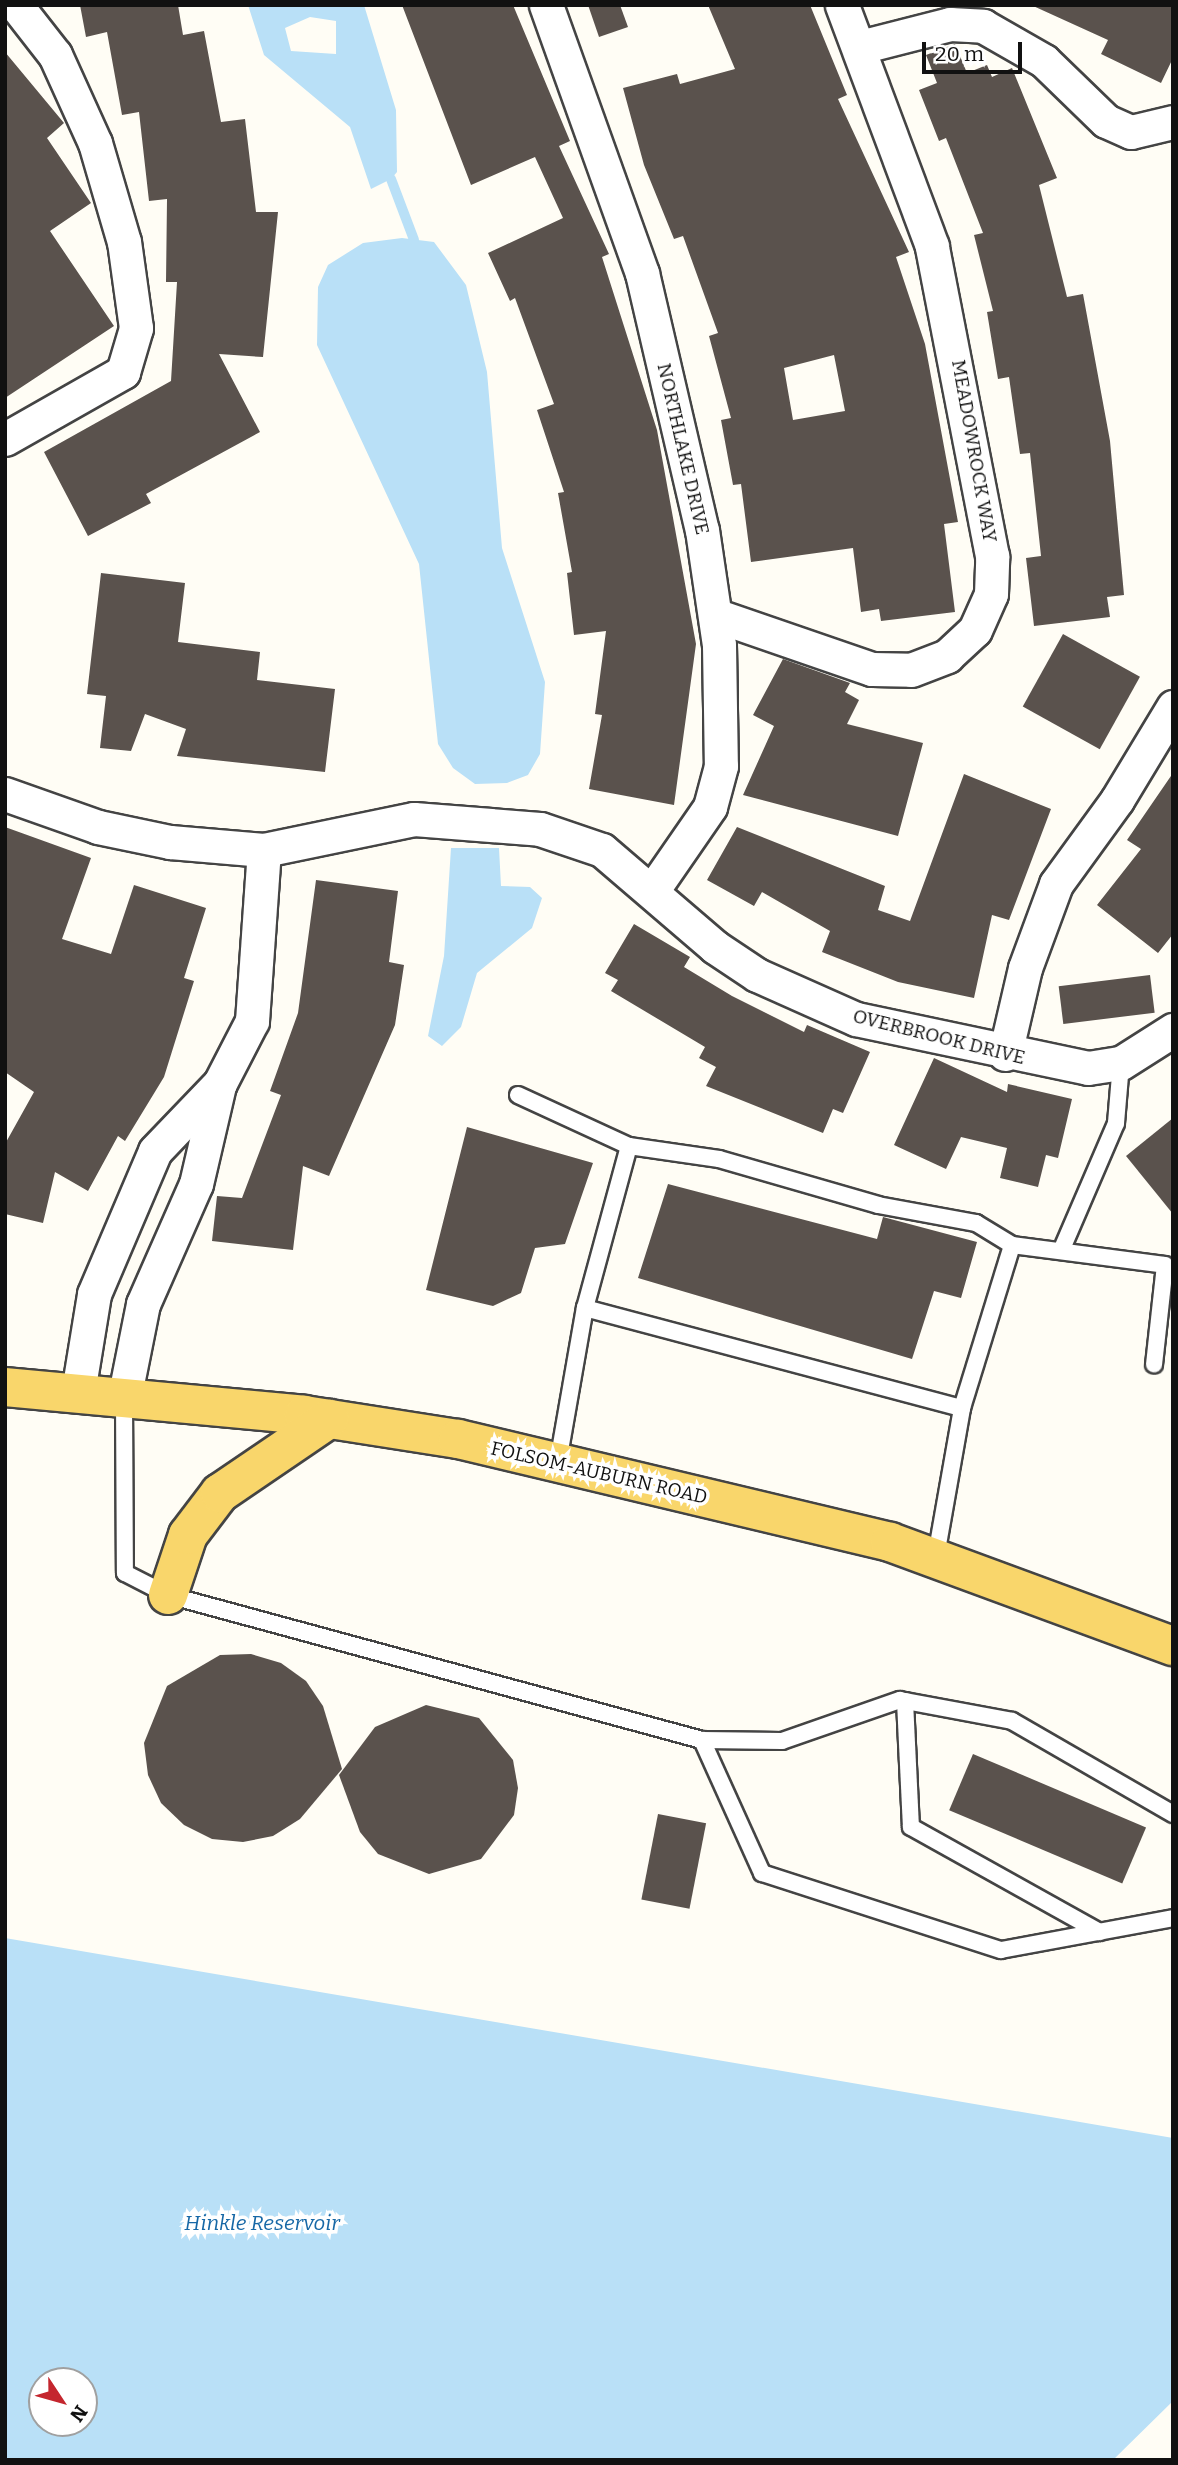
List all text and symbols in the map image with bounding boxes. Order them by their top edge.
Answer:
scale bar [926,28,1026,72]
text: 20 m [935,41,984,67]
street label: MEADOWROCK WAY [947,358,1001,544]
street label: NORTHLAKE DRIVE [652,361,714,537]
street label: OVERBROOK DRIVE [851,1005,1027,1069]
street label: FOLSOM-AUBURN ROAD [489,1437,709,1509]
water label: Hinkle Reservoir [184,2210,340,2236]
north arrow [28,2367,98,2437]
text: N [65,2401,92,2426]

